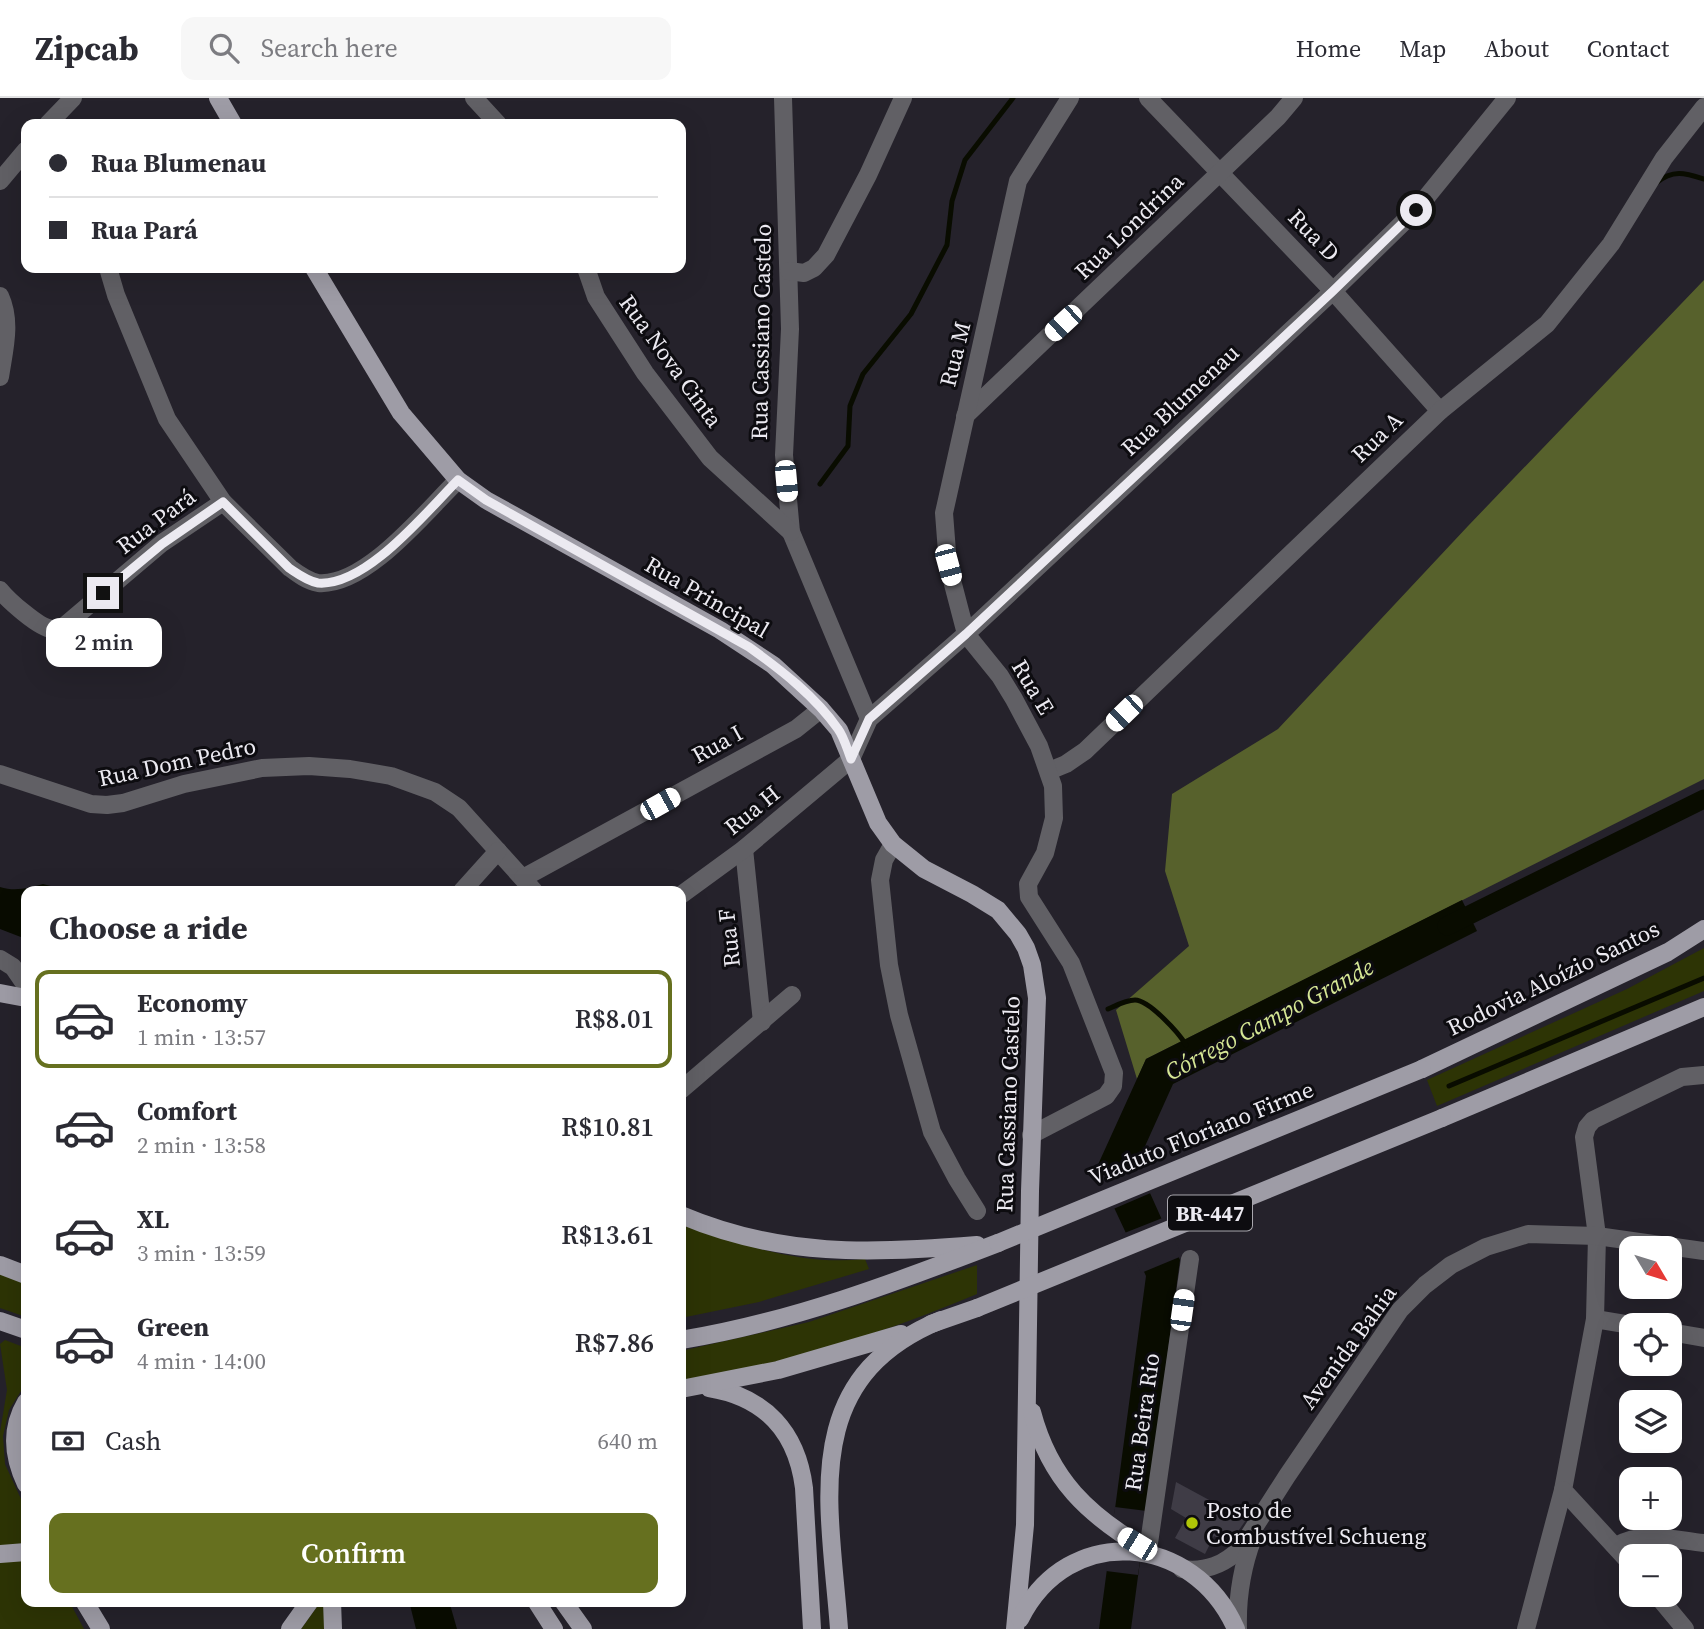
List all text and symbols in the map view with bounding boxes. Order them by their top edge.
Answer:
search box [181,17,671,80]
text: Zipcab [35,26,139,71]
icon: search [205,29,243,67]
text: Search here [261,30,398,66]
text: Home [1296,32,1361,65]
text: Map [1399,32,1446,65]
text: About [1484,32,1549,65]
text: Contact [1587,32,1669,65]
text: Rua Blumenau [91,145,266,181]
street label: Rua Londrina [1067,165,1191,286]
route start [1400,194,1432,226]
street label: Rua D [1281,202,1347,268]
text: Rua Pará [91,212,198,248]
street label: Rua Cassiano Castelo [743,224,779,440]
street label: Rua Nova Cinta [612,288,730,434]
car [1041,301,1086,345]
street label: Rua M [931,318,979,390]
street label: Rua Blumenau [1114,337,1246,463]
street label: Rua A [1344,404,1410,470]
car [774,459,799,503]
street label: Rua Pará [110,481,202,561]
car [933,542,964,588]
street label: Rua Principal [639,548,775,646]
route end [87,577,119,609]
callout: 2 min [45,618,161,666]
text: 2 min [74,626,134,658]
street label: Rua E [1004,653,1062,721]
car [1102,691,1147,735]
street label: Rua I [686,717,748,771]
street label: Rua Dom Pedro [95,730,259,794]
street label: Rua H [717,778,787,842]
car [637,785,684,823]
text: Choose a ride [49,906,248,950]
street label: Rua F [710,907,748,969]
street label: Rodovia Aloízio Santos [1441,913,1665,1043]
water label: Córrego Campo Grande [1159,950,1379,1088]
text: Economy [137,985,248,1021]
icon: car [53,988,116,1051]
street label: Rua Cassiano Castelo [988,995,1028,1213]
text: R$8.01 [575,1001,654,1037]
text: 1 min · 13:57 [137,1021,266,1053]
street label: Viaduto Floriano Firme [1084,1073,1318,1193]
text: Comfort [137,1093,237,1129]
icon: car [53,1096,116,1159]
text: R$10.81 [561,1109,654,1145]
text: 2 min · 13:58 [137,1129,266,1161]
road number: BR-447 [1168,1196,1252,1230]
text: XL [137,1201,169,1237]
icon: car [53,1204,116,1267]
text: R$13.61 [561,1217,654,1253]
north arrow [1619,1236,1682,1298]
map controls [1619,1236,1682,1607]
text: 3 min · 13:59 [137,1237,266,1269]
street label: Avenida Bahia [1292,1278,1404,1415]
car [1169,1288,1196,1332]
text: Green [137,1309,209,1345]
icon: car [53,1312,116,1375]
button: locate [1619,1313,1682,1376]
text: R$7.86 [575,1325,654,1361]
text: 4 min · 14:00 [137,1345,266,1377]
street label: Rua Beira Rio [1116,1351,1168,1493]
button: layers [1619,1390,1682,1453]
icon: cash [49,1422,87,1460]
text: Cash [105,1423,161,1459]
text: 640 m [597,1425,658,1457]
button: + [1619,1467,1682,1530]
place label: Posto de Combustível Schueng [1206,1494,1426,1552]
button: Confirm [49,1513,658,1593]
marker: Posto de Combustível Schueng [1184,1515,1200,1531]
car [1114,1524,1161,1564]
button: − [1619,1544,1682,1607]

